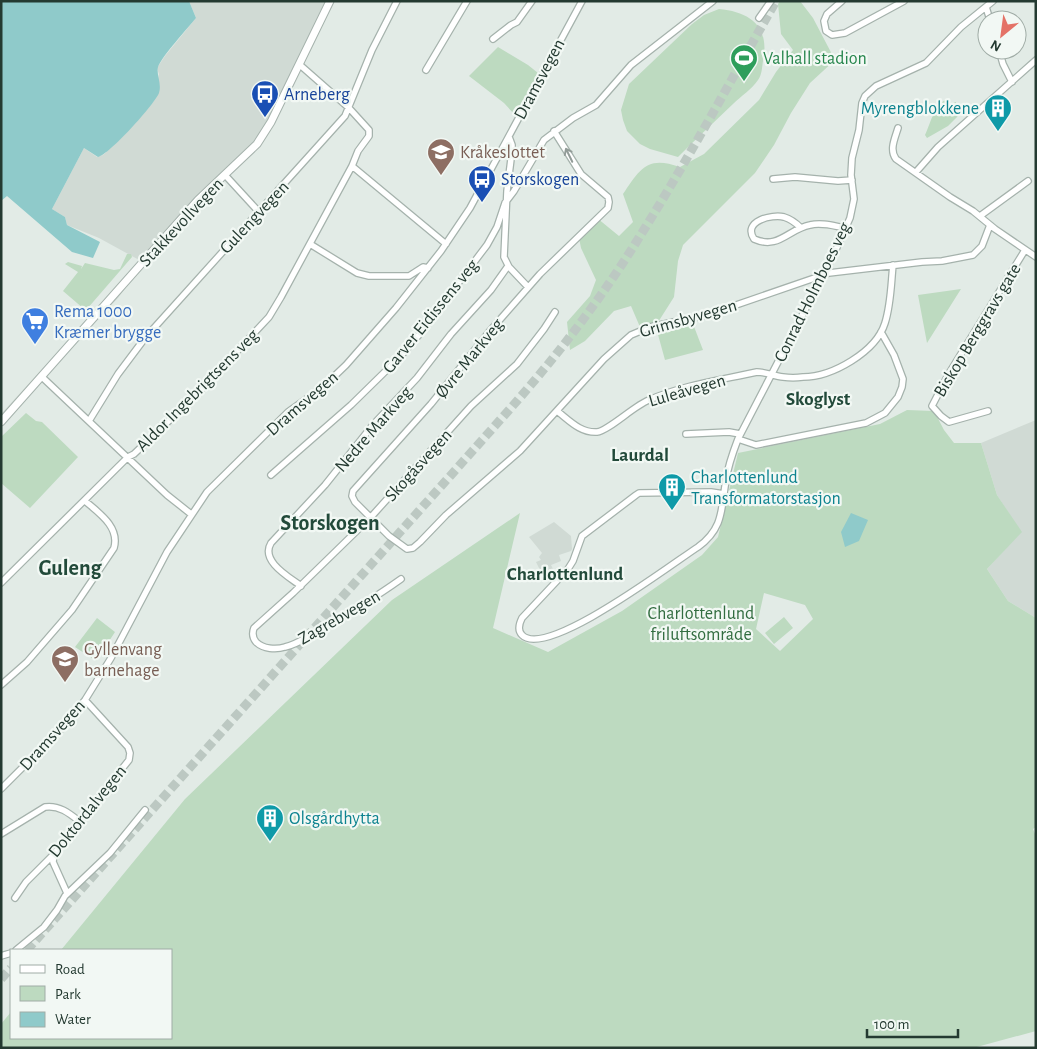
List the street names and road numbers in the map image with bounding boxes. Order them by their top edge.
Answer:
street label: Dramsvegen [511,36,569,123]
street label: Stakkevollvegen [136,175,227,270]
street label: Gulengvegen [217,178,293,258]
street label: Conrad Holmboes veg [771,220,855,365]
street label: Garver Eidissens veg [379,256,482,377]
street label: Biskop Berggravs gate [931,261,1025,400]
street label: Grimsbyvegen [638,297,739,341]
street label: Øvre Markveg [432,315,507,402]
street label: Aldor Ingebrigtsens veg [133,326,262,455]
street label: Dramsvegen [263,368,342,440]
street label: Luleåvegen [647,371,728,411]
street label: Nedre Markveg [332,383,416,476]
street label: Skogåsvegen [382,426,456,505]
street label: Zagrebvegen [295,587,384,649]
street label: Dramsvegen [17,697,89,774]
street label: Doktordalvegen [45,762,130,861]

